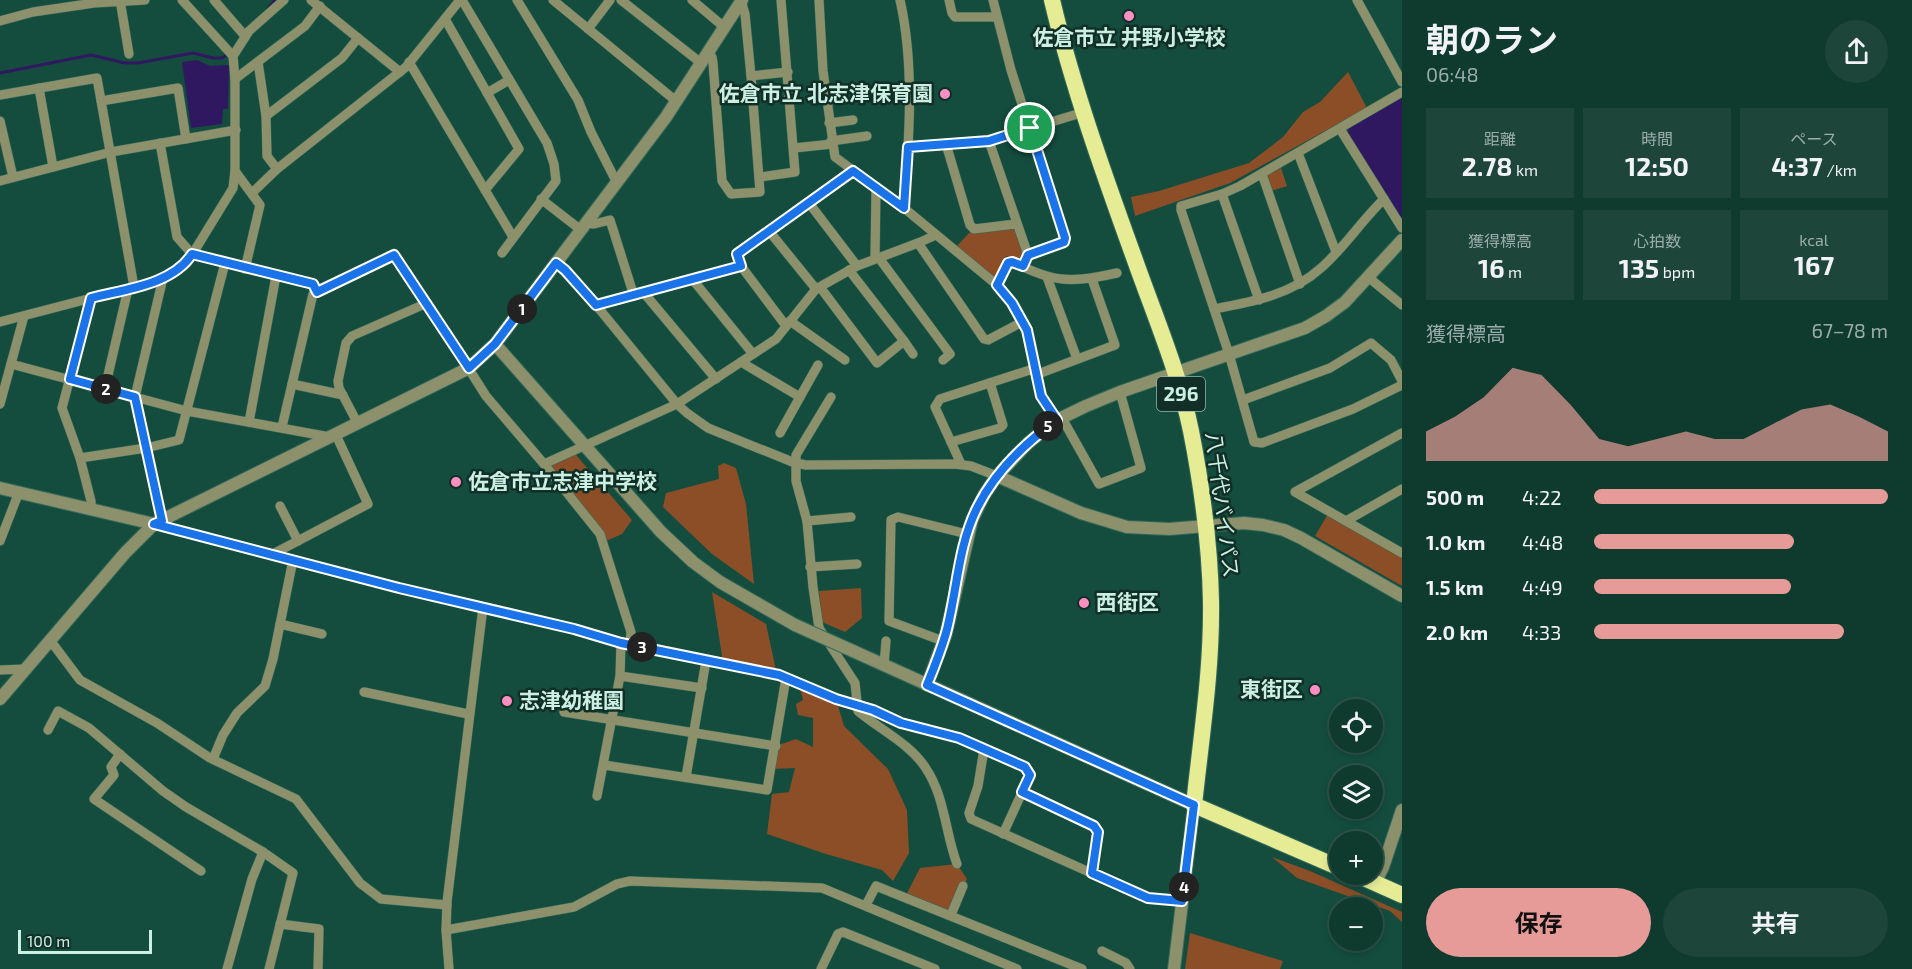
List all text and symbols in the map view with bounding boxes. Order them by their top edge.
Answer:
marker: 佐倉市立 井野小学校 [1122,9,1136,23]
text: 朝のラン [1426,19,1558,59]
button: share [1825,20,1888,83]
place label: 佐倉市立 井野小学校 [1032,24,1226,49]
text: 06:48 [1426,62,1479,86]
place label: 佐倉市立 北志津保育園 [718,80,933,105]
marker: 佐倉市立 北志津保育園 [938,87,952,101]
pin [1004,102,1055,153]
icon: arrive [1013,111,1046,144]
text: 距離 [1484,129,1516,148]
text: 時間 [1641,129,1673,148]
text: ペース [1790,129,1838,148]
text: 2.78 [1462,150,1512,181]
text: 12:50 [1625,150,1689,181]
text: 4:37 [1771,150,1823,181]
text: km [1512,160,1538,179]
text: /km [1823,160,1857,179]
text: kcal [1799,230,1829,249]
text: 獲得標高 [1468,231,1532,250]
text: 心拍数 [1633,231,1681,250]
text: 167 [1794,249,1834,280]
text: 16 [1478,252,1504,283]
text: 135 [1619,252,1659,283]
text: m [1504,262,1522,281]
text: bpm [1659,262,1695,281]
pin: 1 [507,294,537,324]
text: 1 [519,299,525,318]
text: 67–78 m [1811,318,1888,342]
text: 獲得標高 [1426,321,1506,345]
pin: 2 [91,374,121,404]
road number: 296 [1157,377,1205,411]
text: 2 [101,379,111,398]
pin: 5 [1033,411,1063,441]
text: 5 [1044,416,1052,435]
street label: 八千代バイパス [1202,431,1245,579]
place label: 佐倉市立志津中学校 [468,468,657,493]
marker: 佐倉市立志津中学校 [449,475,463,489]
text: 500 m [1426,485,1484,509]
text: 4:22 [1522,485,1562,509]
text: 1.0 km [1426,530,1485,554]
text: 4:48 [1522,530,1563,554]
text: 1.5 km [1426,575,1484,599]
text: 4:49 [1522,575,1563,599]
place label: 西街区 [1096,589,1159,614]
marker: 西街区 [1077,596,1091,610]
text: 2.0 km [1426,620,1488,644]
text: 4:33 [1522,620,1561,644]
pin: 3 [627,632,657,662]
text: 3 [637,637,647,656]
place label: 東街区 [1240,676,1303,701]
marker: 東街区 [1308,683,1322,697]
place label: 志津幼稚園 [519,687,624,712]
marker: 志津幼稚園 [500,694,514,708]
map controls [1329,699,1383,951]
button: locate [1329,699,1383,753]
button: layers [1329,765,1383,819]
button: + [1329,831,1383,885]
pin: 4 [1169,872,1199,902]
text: 4 [1179,877,1189,896]
button: 保存 [1426,888,1651,957]
button: 共有 [1663,888,1888,957]
button: − [1329,897,1383,951]
scale bar [18,927,152,954]
text: 100 m [27,931,70,950]

